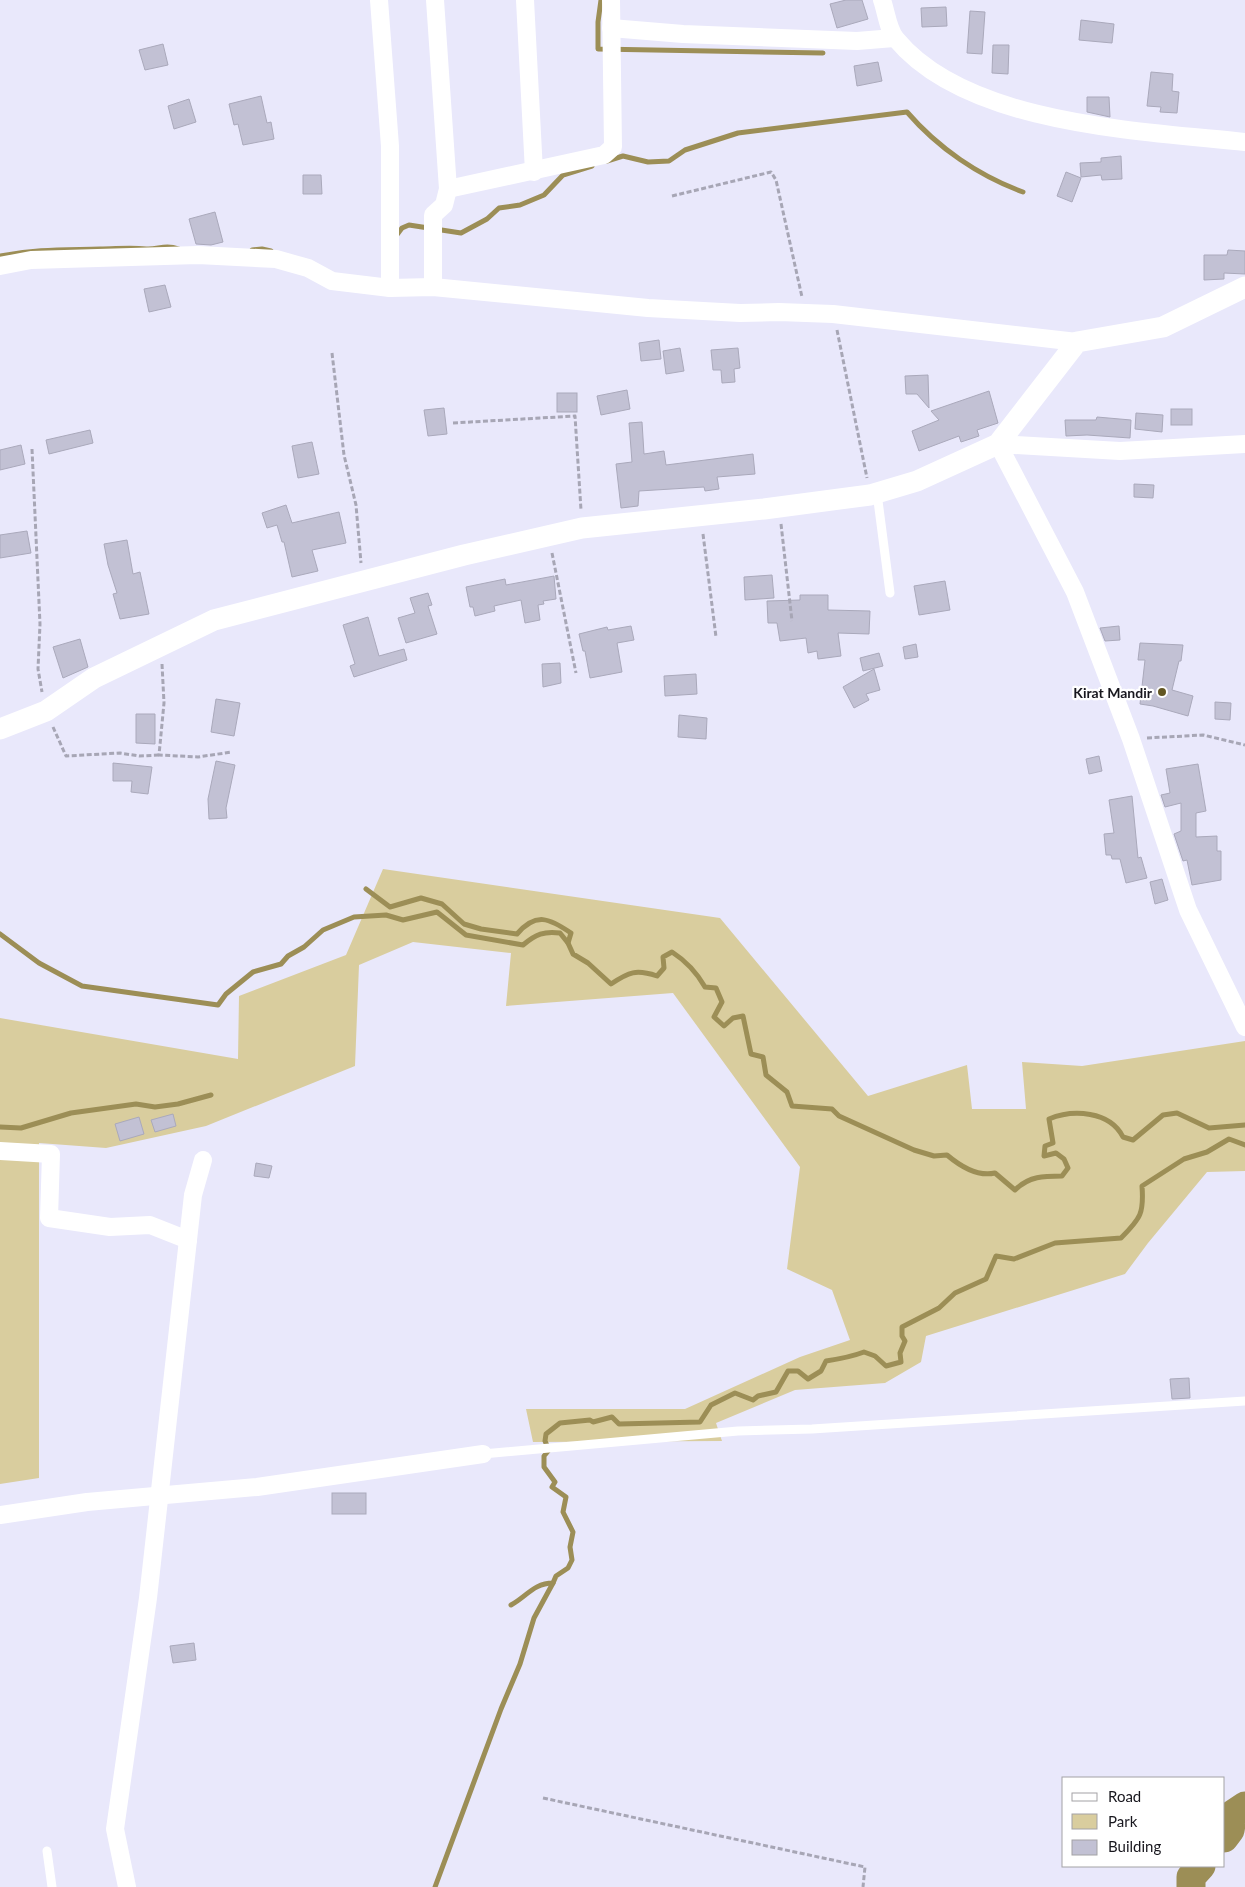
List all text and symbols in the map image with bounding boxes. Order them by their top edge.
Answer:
place label: Kirat Mandir [1073,684,1153,701]
marker: Kirat Mandir [1156,686,1168,698]
legend [1062,1777,1225,1867]
text: Road [1108,1787,1141,1805]
text: Park [1108,1812,1138,1830]
text: Building [1108,1837,1161,1855]

